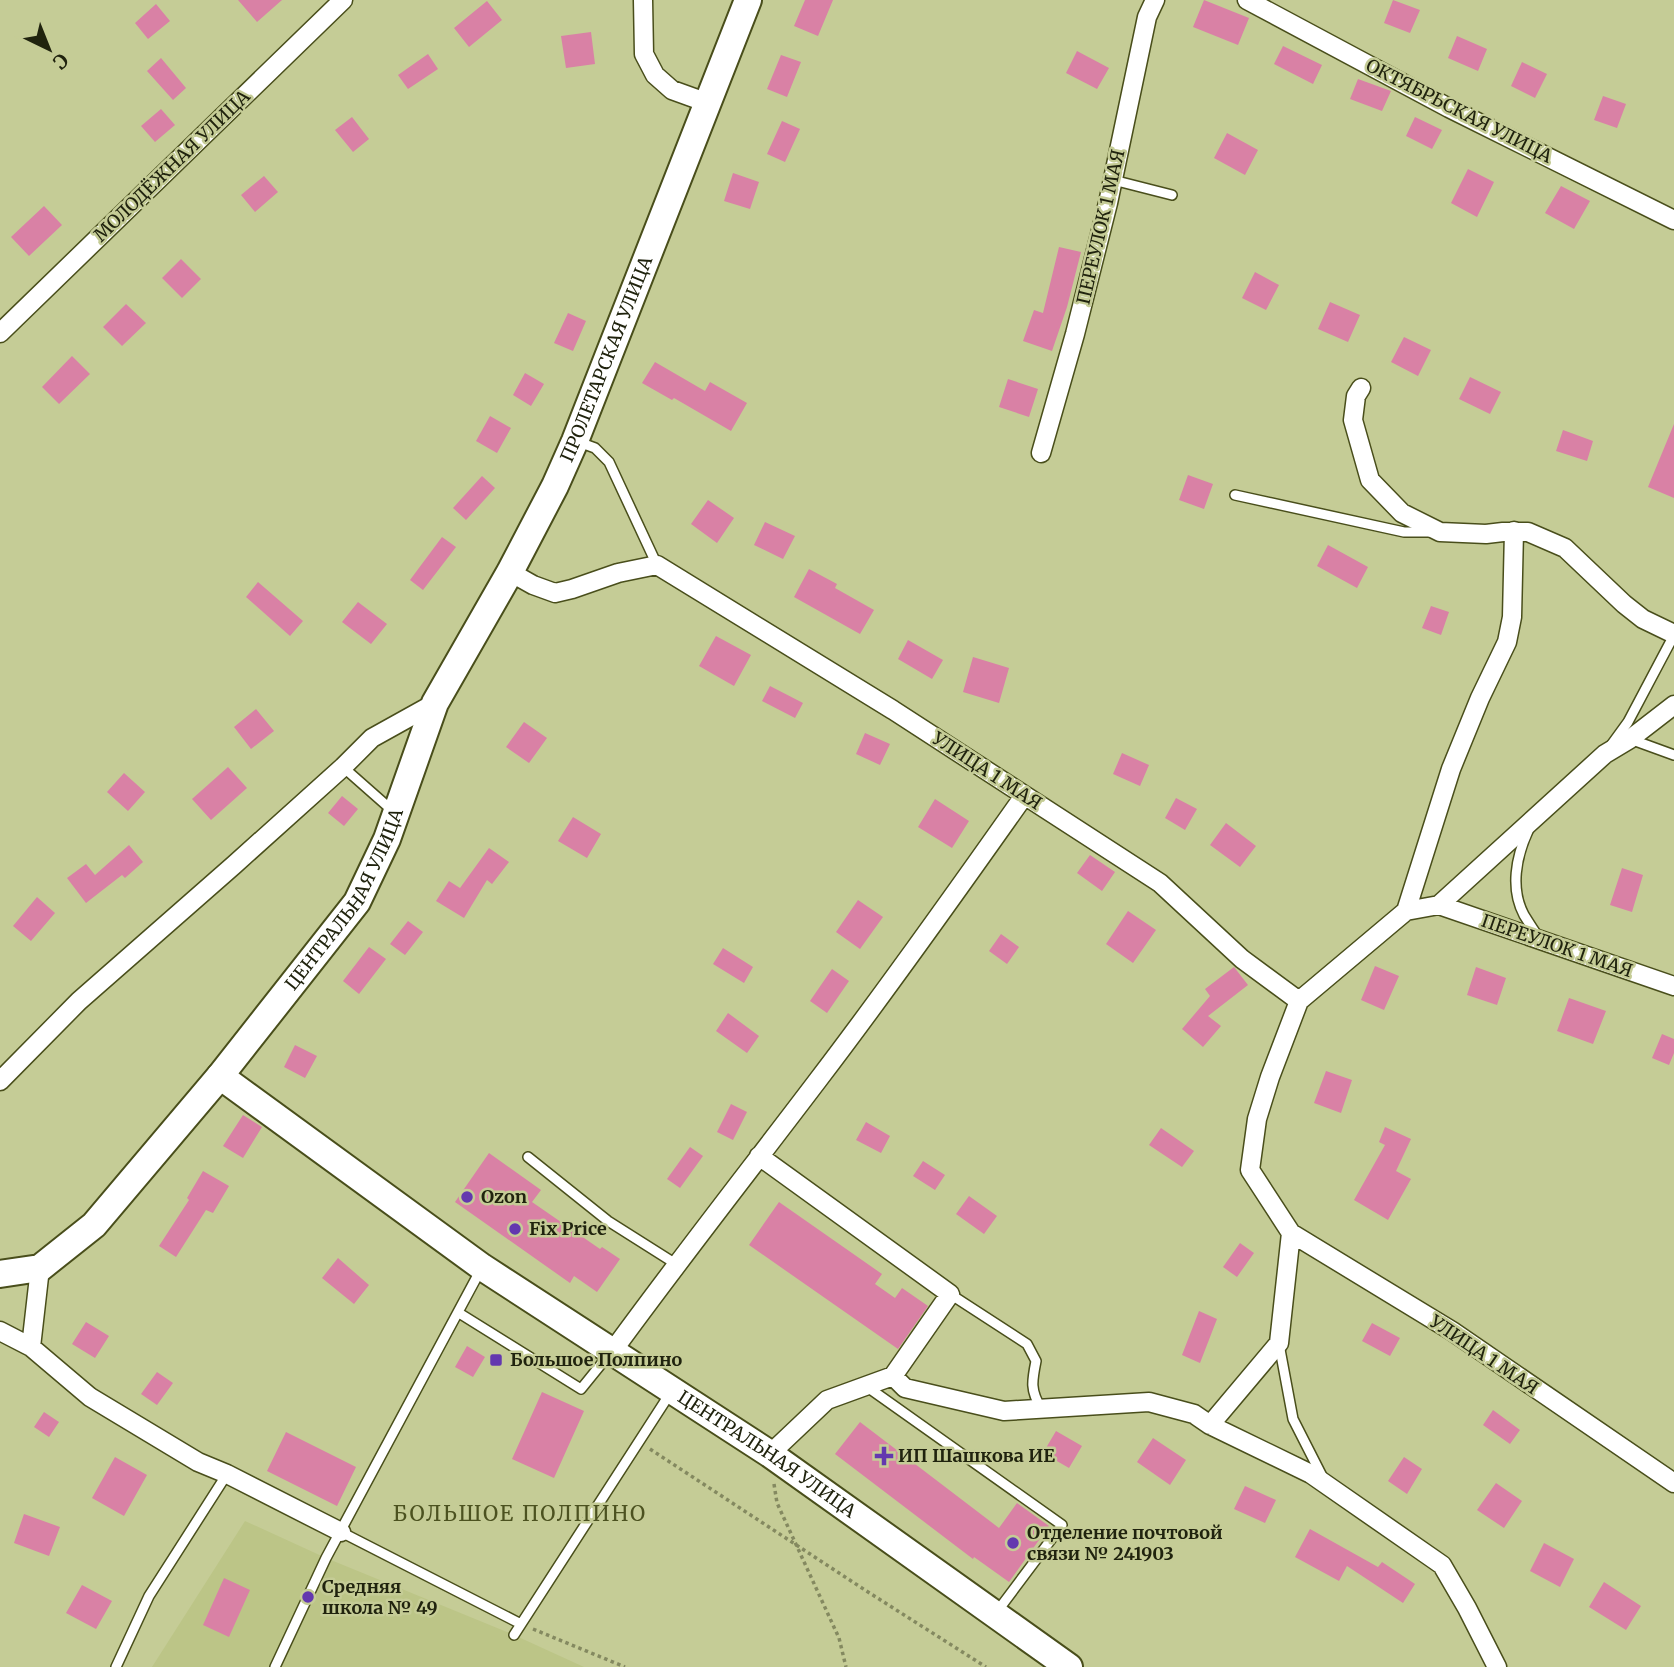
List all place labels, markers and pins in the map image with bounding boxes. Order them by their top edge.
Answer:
place label: Ozon [481,1185,527,1208]
marker: Ozon [459,1189,475,1205]
place label: Fix Price [529,1217,607,1240]
marker: Fix Price [507,1221,523,1237]
place label: Большое Полпино [510,1348,682,1371]
marker: Большое Полпино [488,1352,504,1368]
place label: ИП Шашкова ИЕ [898,1444,1055,1467]
marker: ИП Шашкова ИЕ [876,1448,892,1464]
place label: Отделение почтовой связи № 241903 [1027,1521,1223,1565]
marker: Отделение почтовой связи № 241903 [1005,1535,1021,1551]
place label: Средняя школа № 49 [322,1575,438,1619]
marker: Средняя школа № 49 [300,1589,316,1605]

